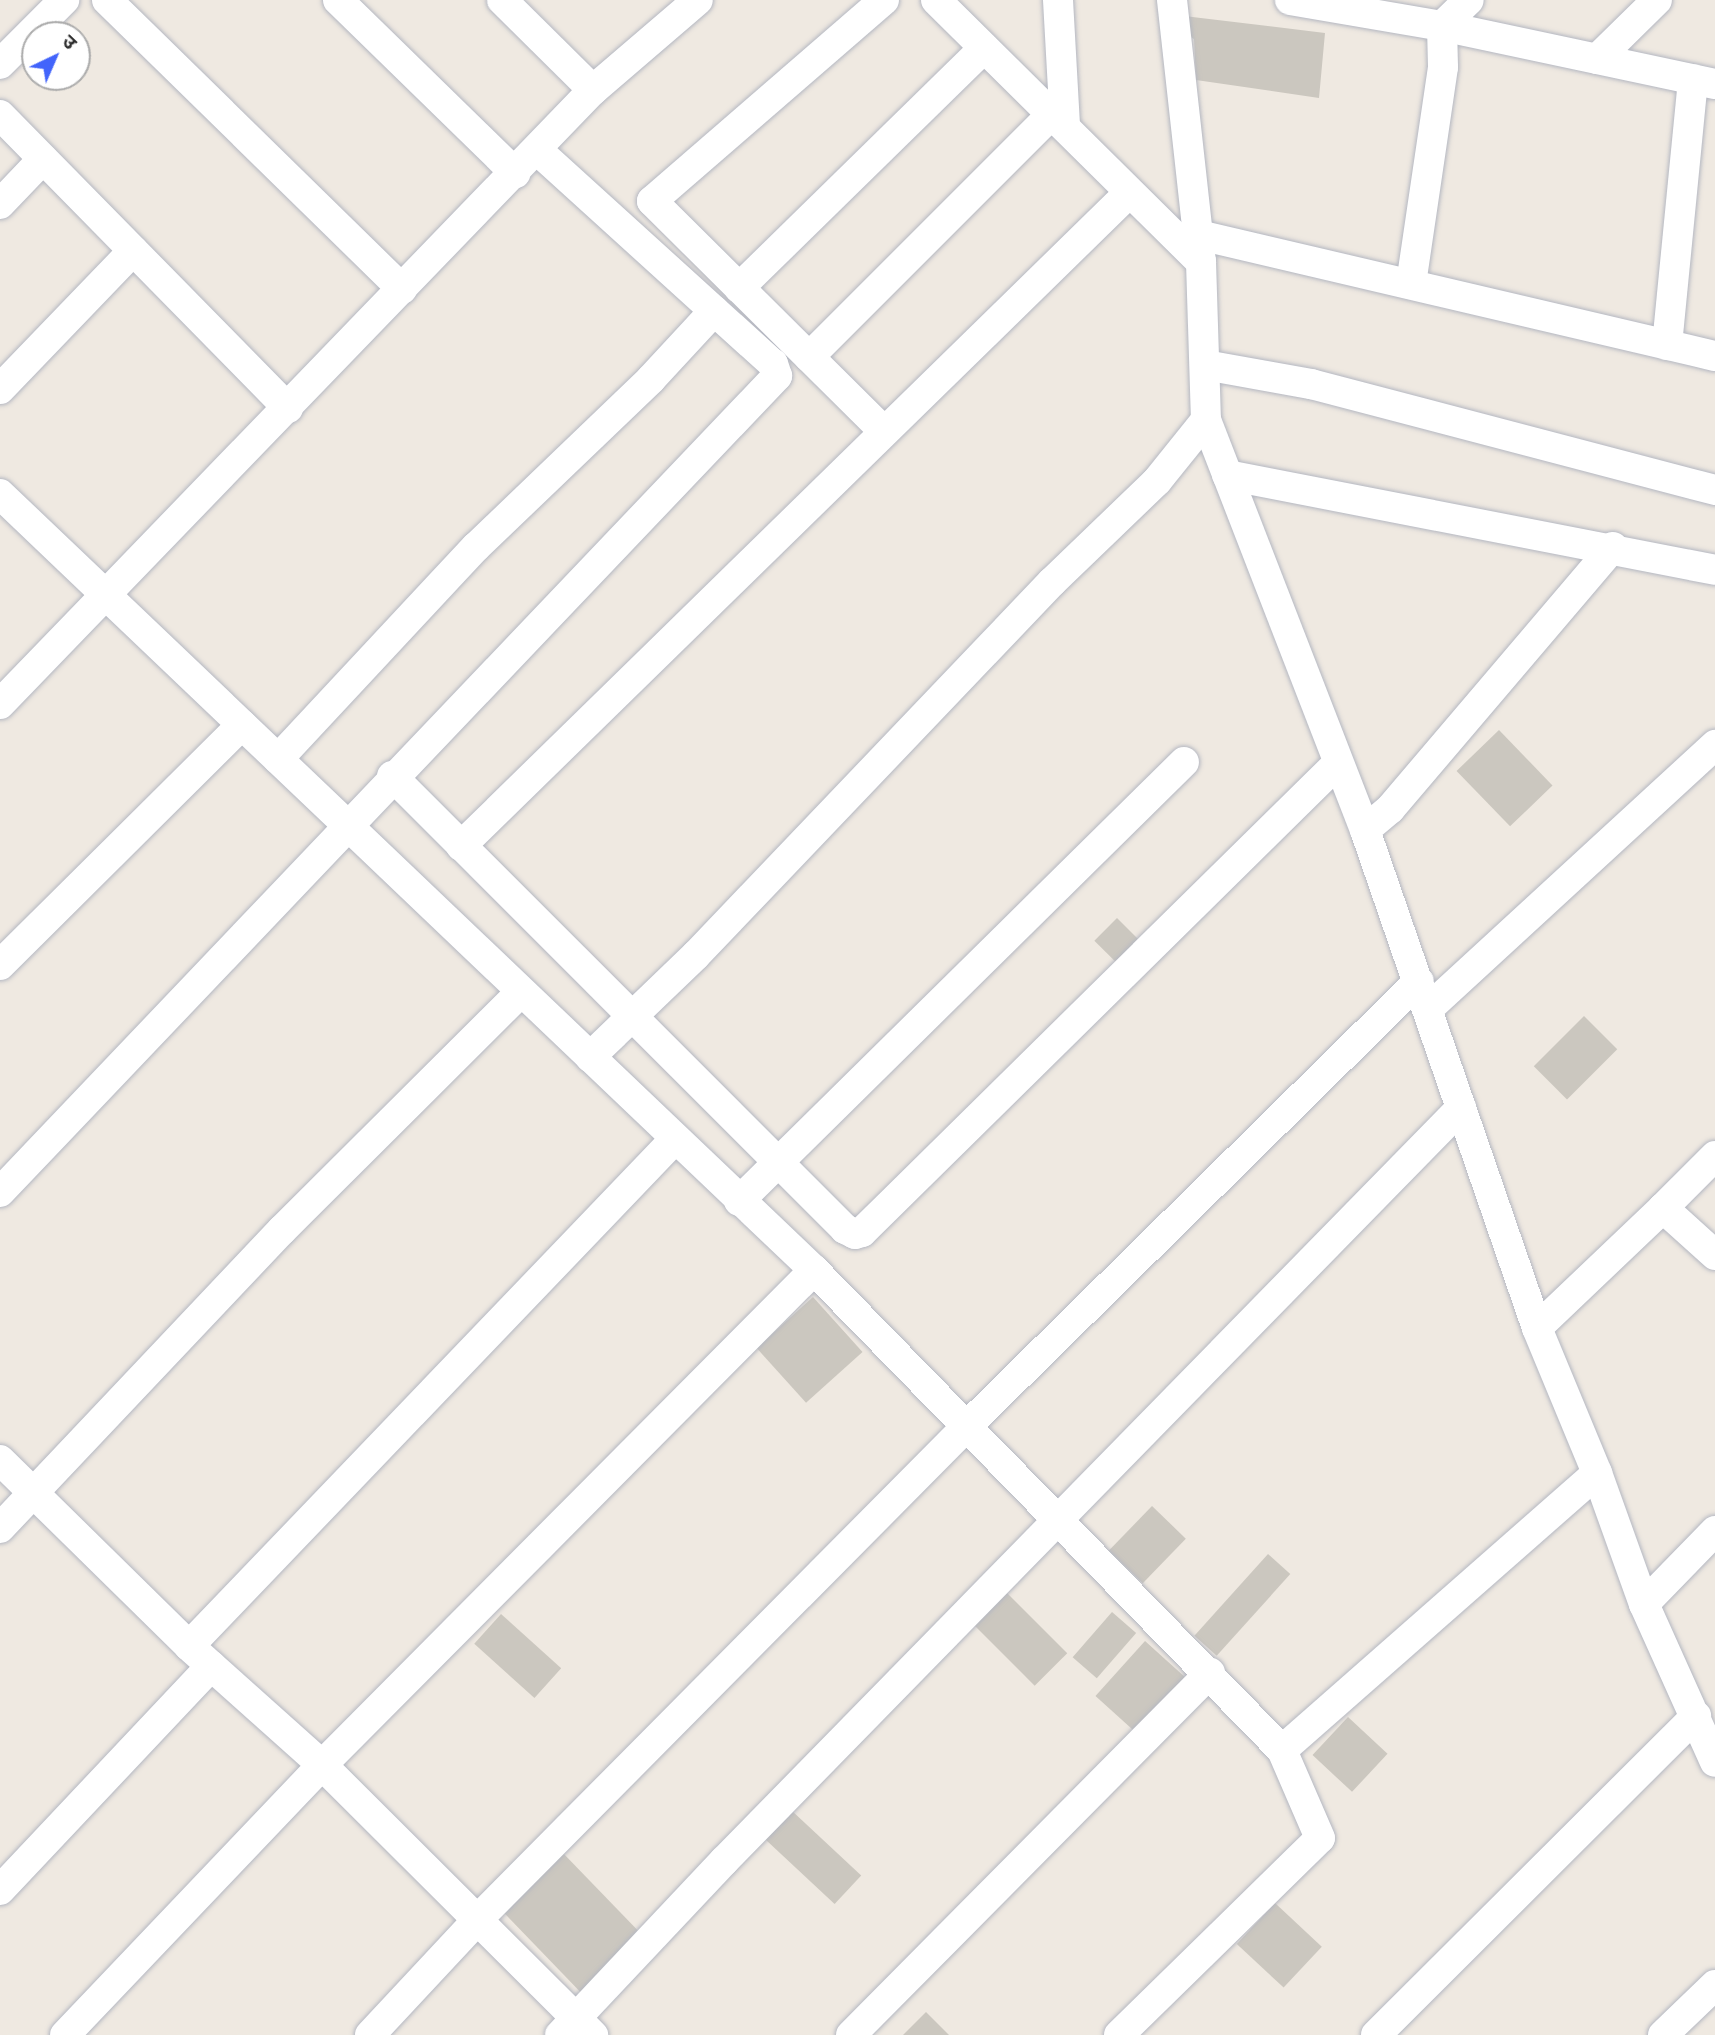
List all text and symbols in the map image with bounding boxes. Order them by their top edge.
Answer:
north arrow [21,21,91,91]
text: उ [58,30,82,54]

